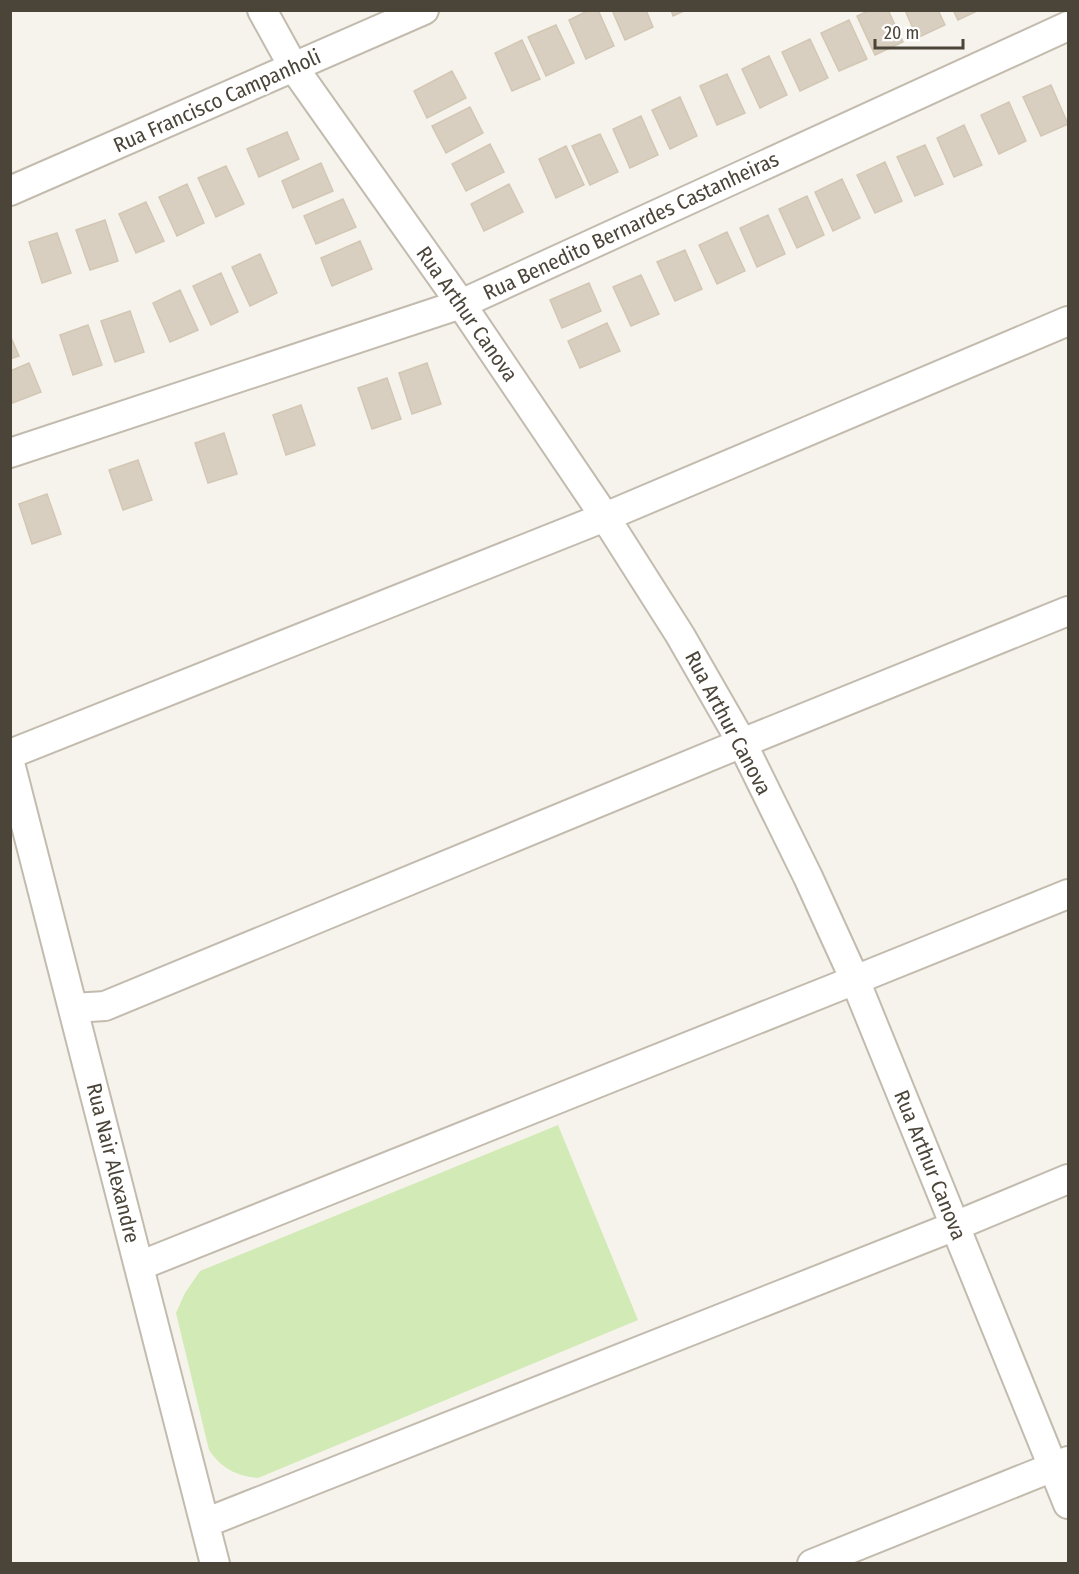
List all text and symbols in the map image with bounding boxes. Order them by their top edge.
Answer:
scale bar [875,12,964,50]
text: 20 m [884,22,919,44]
street label: Rua Francisco Campanholi [109,44,325,158]
street label: Rua Benedito Bernardes Castanheiras [479,146,783,306]
street label: Rua Arthur Canova [411,241,523,387]
street label: Rua Arthur Canova [679,647,777,799]
street label: Rua Nair Alexandre [81,1081,145,1245]
street label: Rua Arthur Canova [888,1086,972,1244]

